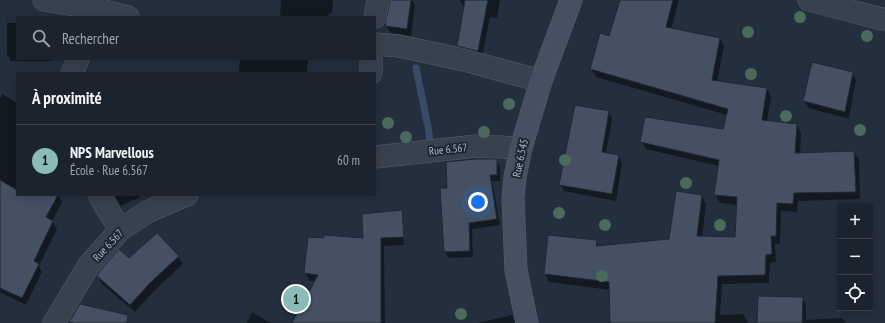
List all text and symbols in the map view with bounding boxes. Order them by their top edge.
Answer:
search box [16,16,376,60]
icon: search [30,27,52,49]
text: Rechercher [62,29,119,48]
text: À proximité [32,87,102,109]
street label: Rue 6.545 [509,138,531,178]
street label: Rue 6.567 [428,140,468,158]
text: NPS Marvellous [70,143,154,162]
text: 1 [42,152,48,169]
text: 60 m [337,152,360,169]
text: École · Rue 6.567 [70,162,148,179]
your location [468,192,488,212]
map controls [837,203,873,311]
button: + [837,203,873,239]
street label: Rue 6.567 [90,226,126,264]
button: − [837,239,873,275]
button: locate [837,275,873,311]
pin: 1 [283,284,309,314]

